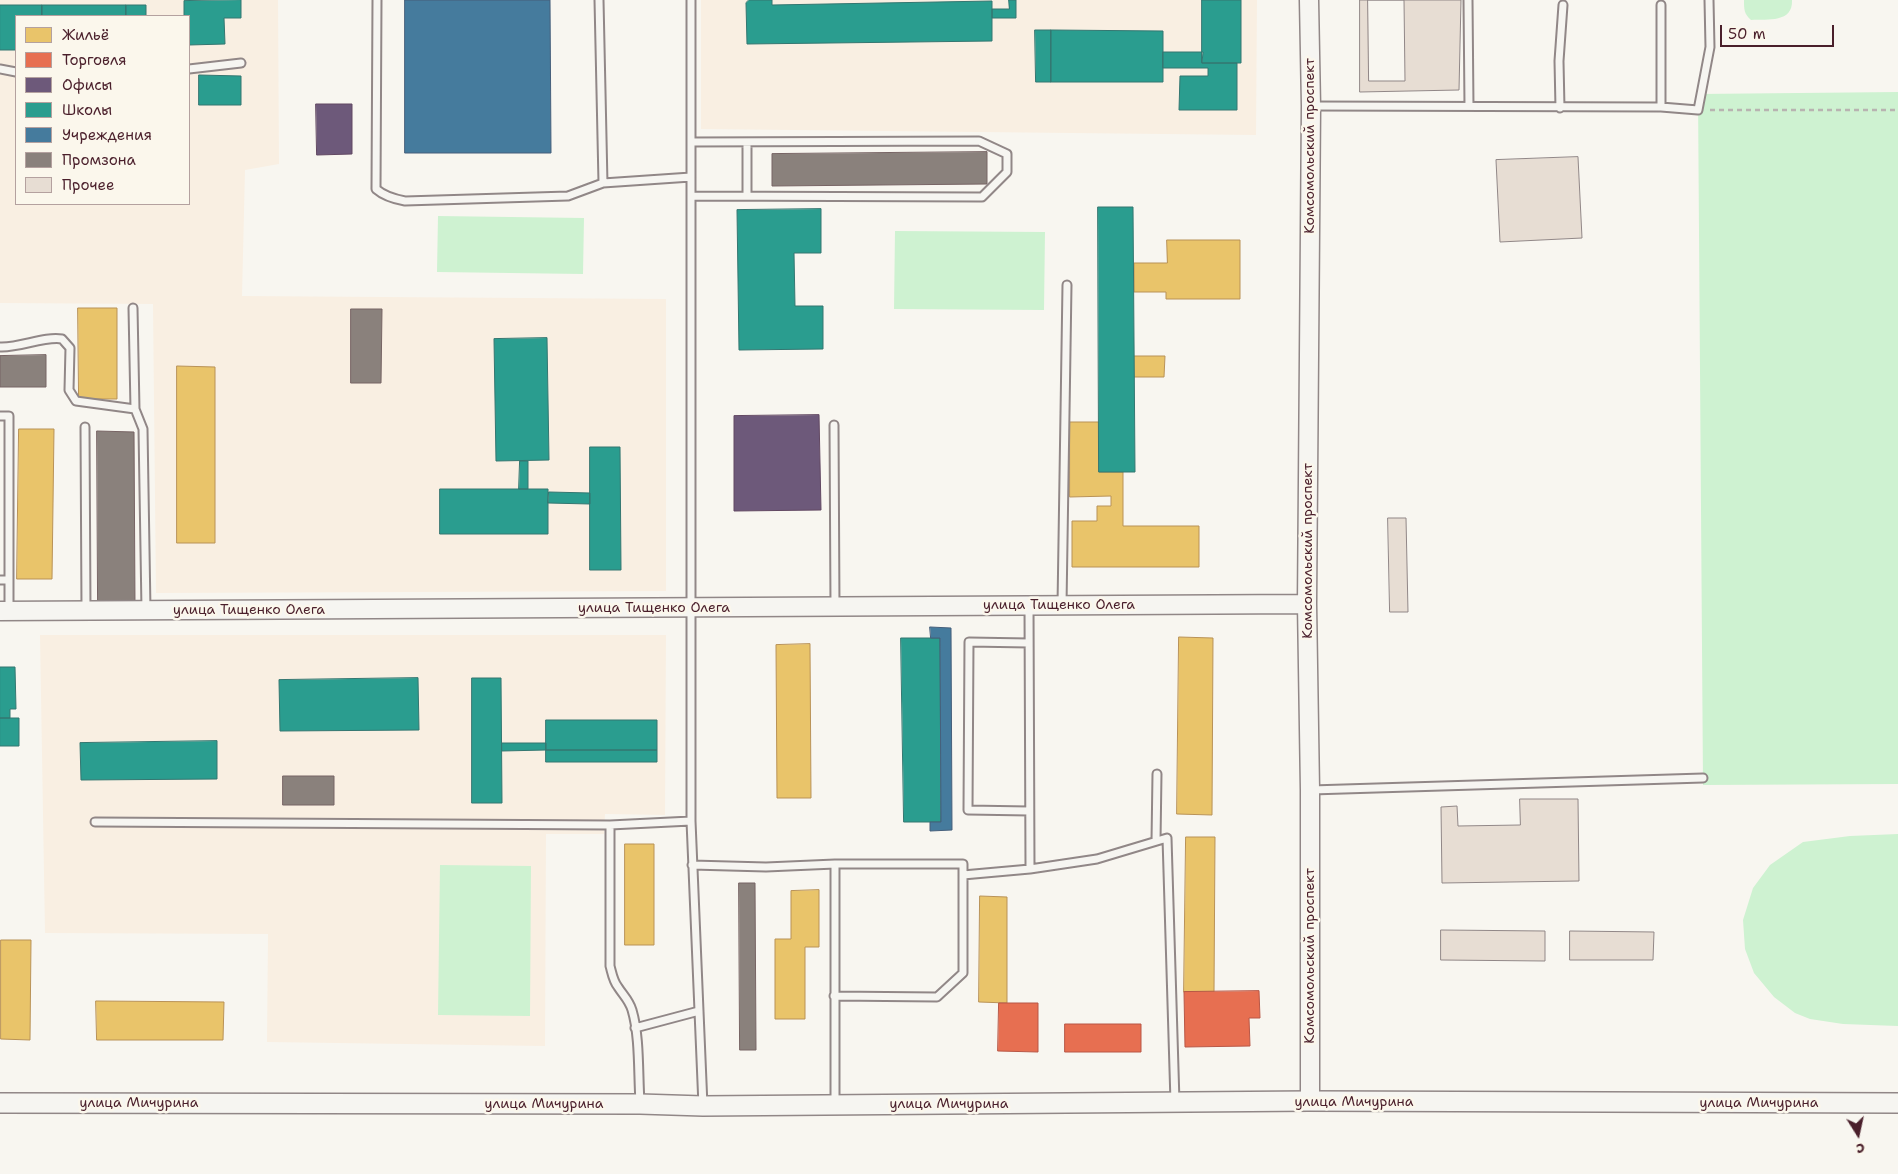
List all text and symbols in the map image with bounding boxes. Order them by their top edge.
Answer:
legend [15,15,190,205]
scale bar [1723,15,1837,47]
text: 50 m [1728,24,1766,44]
text: Жильё [62,25,109,45]
text: Торговля [62,50,127,70]
street label: Комсомольский проспект [1302,58,1318,234]
text: Офисы [62,75,112,95]
text: Школы [62,100,112,120]
text: Учреждения [62,125,152,145]
text: Промзона [62,150,136,170]
text: Прочее [62,175,114,195]
street label: Комсомольский проспект [1300,463,1316,639]
street label: улица Тищенко Олега [983,597,1135,613]
street label: улица Тищенко Олега [578,600,730,616]
street label: улица Тищенко Олега [173,602,325,618]
street label: Комсомольский проспект [1302,868,1318,1044]
street label: улица Мичурина [1295,1094,1413,1110]
street label: улица Мичурина [80,1095,198,1111]
street label: улица Мичурина [1700,1095,1818,1111]
street label: улица Мичурина [485,1096,603,1112]
street label: улица Мичурина [890,1096,1008,1112]
north arrow [1833,1109,1883,1159]
text: С [1855,1139,1866,1158]

